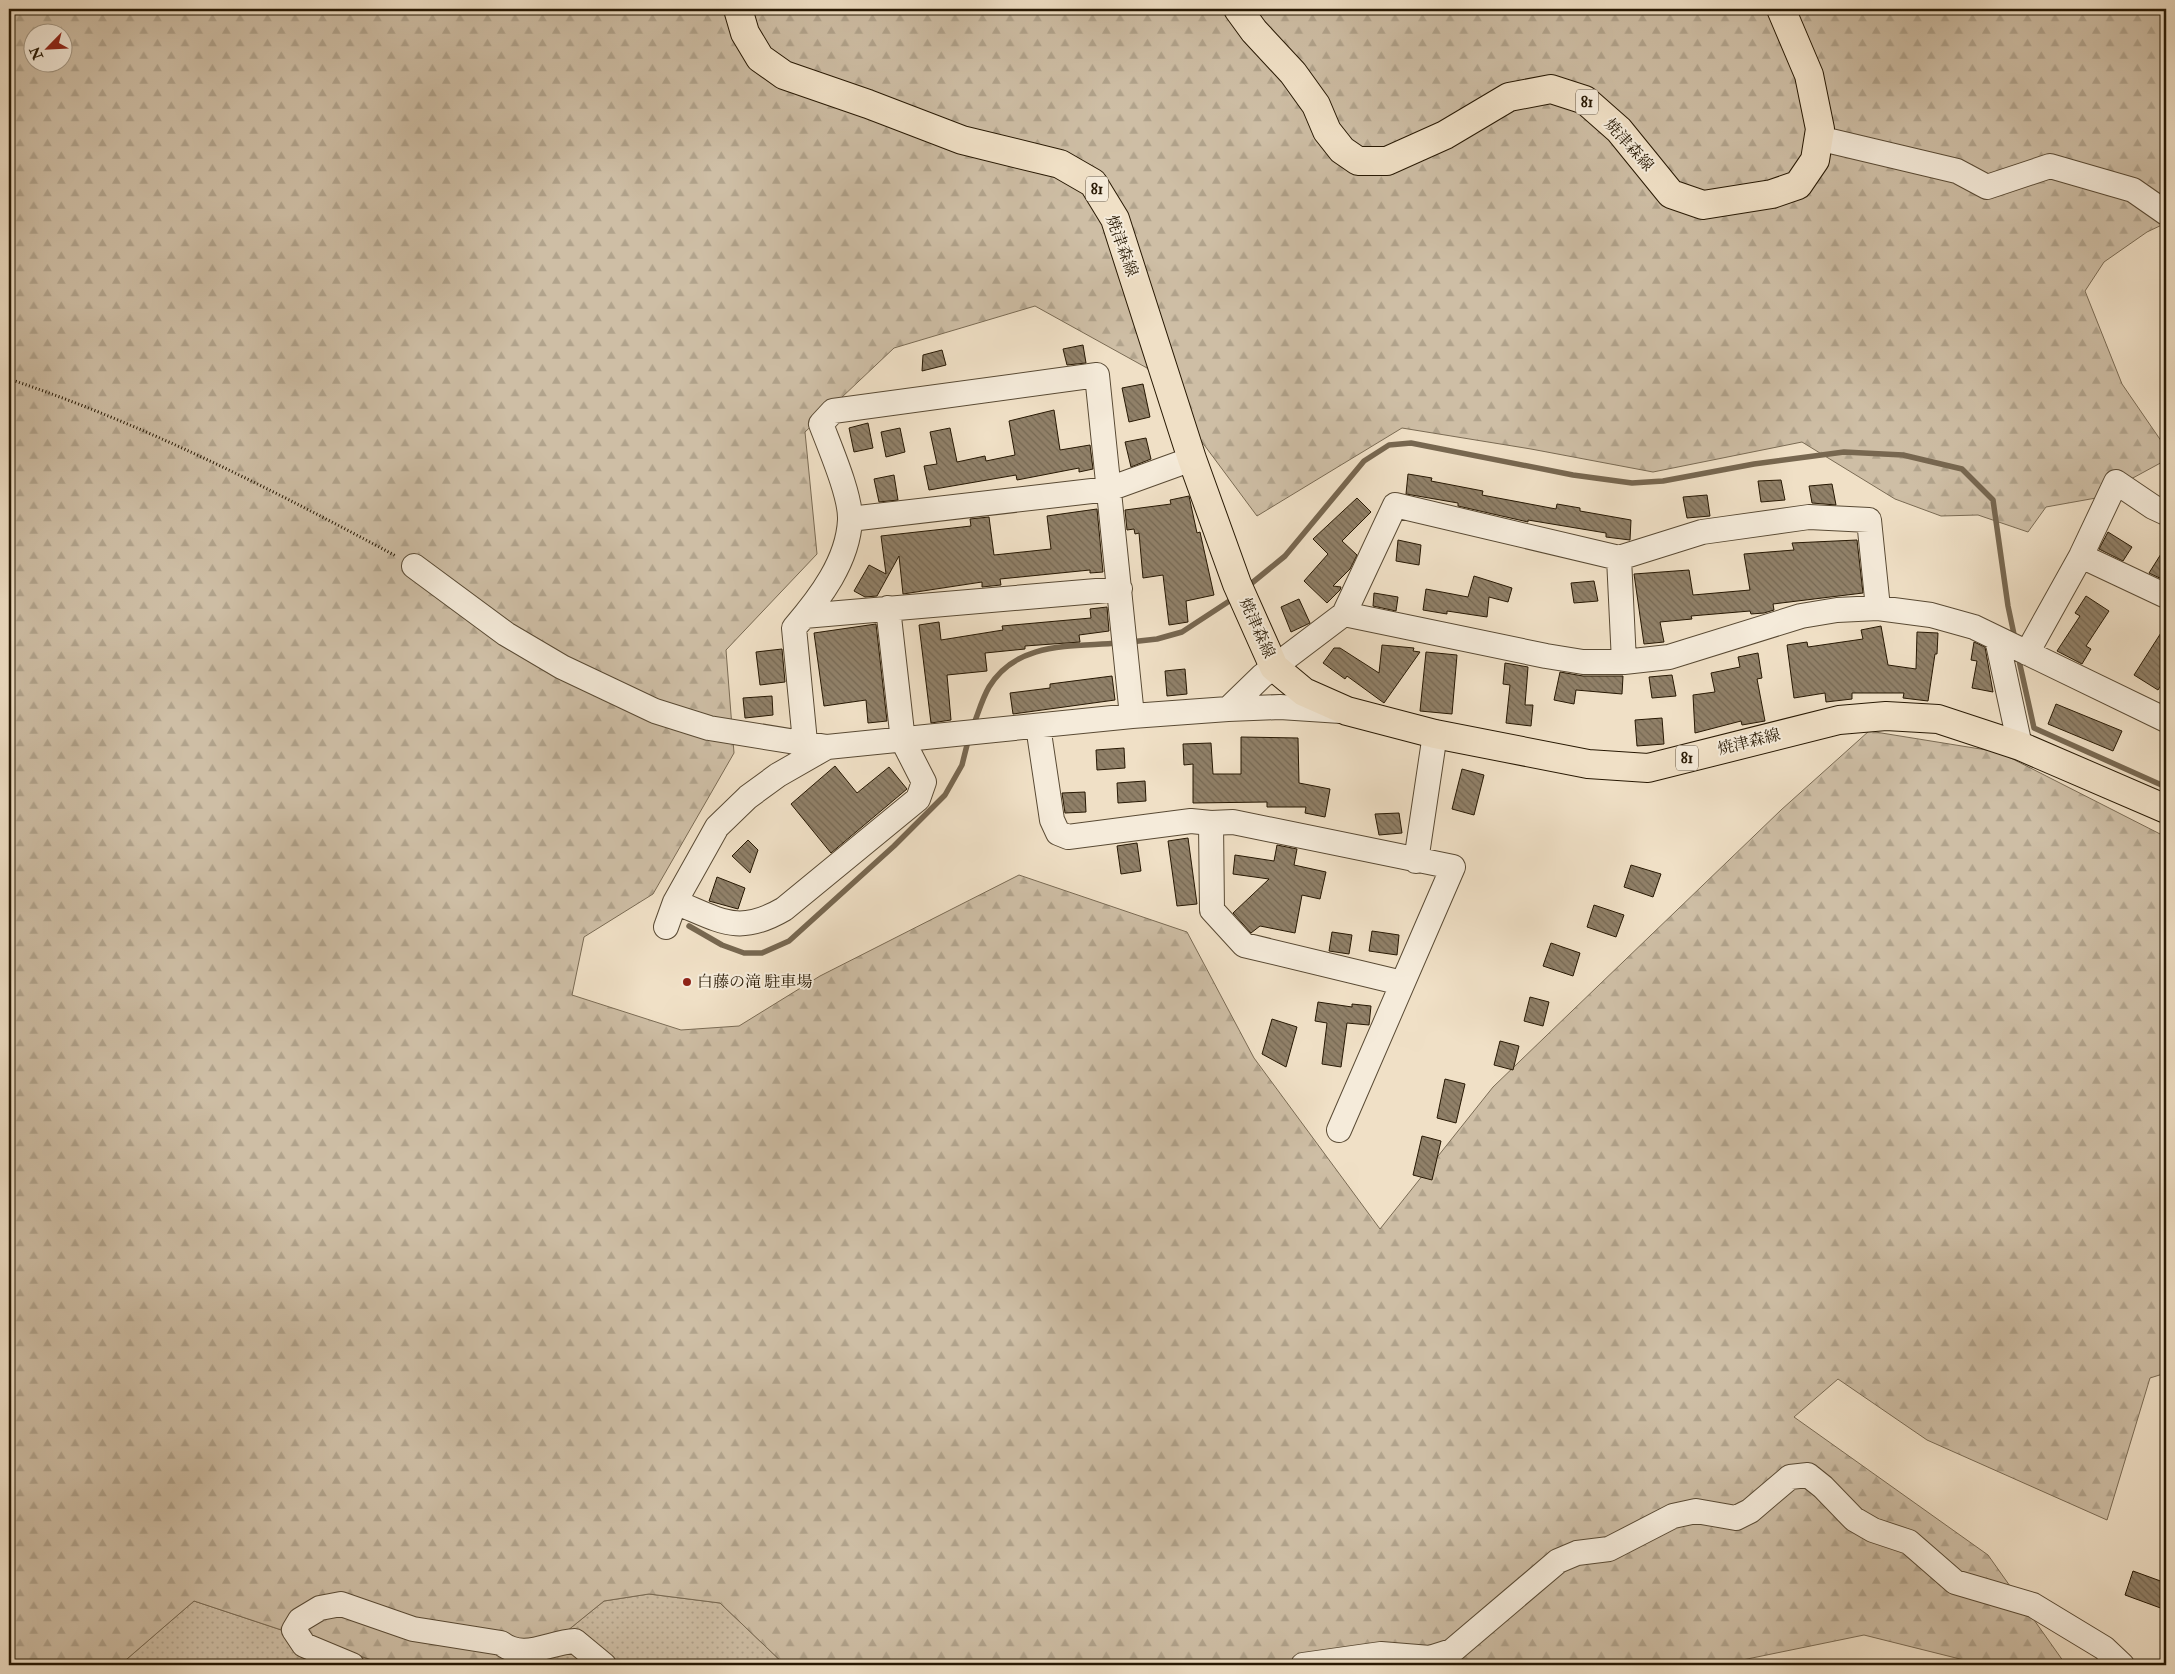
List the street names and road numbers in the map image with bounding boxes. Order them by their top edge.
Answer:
road number: 81 [1576,90,1598,114]
street label: 焼津森線 [1600,115,1658,175]
road number: 81 [1086,176,1108,202]
street label: 焼津森線 [1102,213,1142,279]
street label: 焼津森線 [1235,595,1279,661]
street label: 焼津森線 [1716,725,1782,759]
road number: 81 [1676,746,1698,770]

